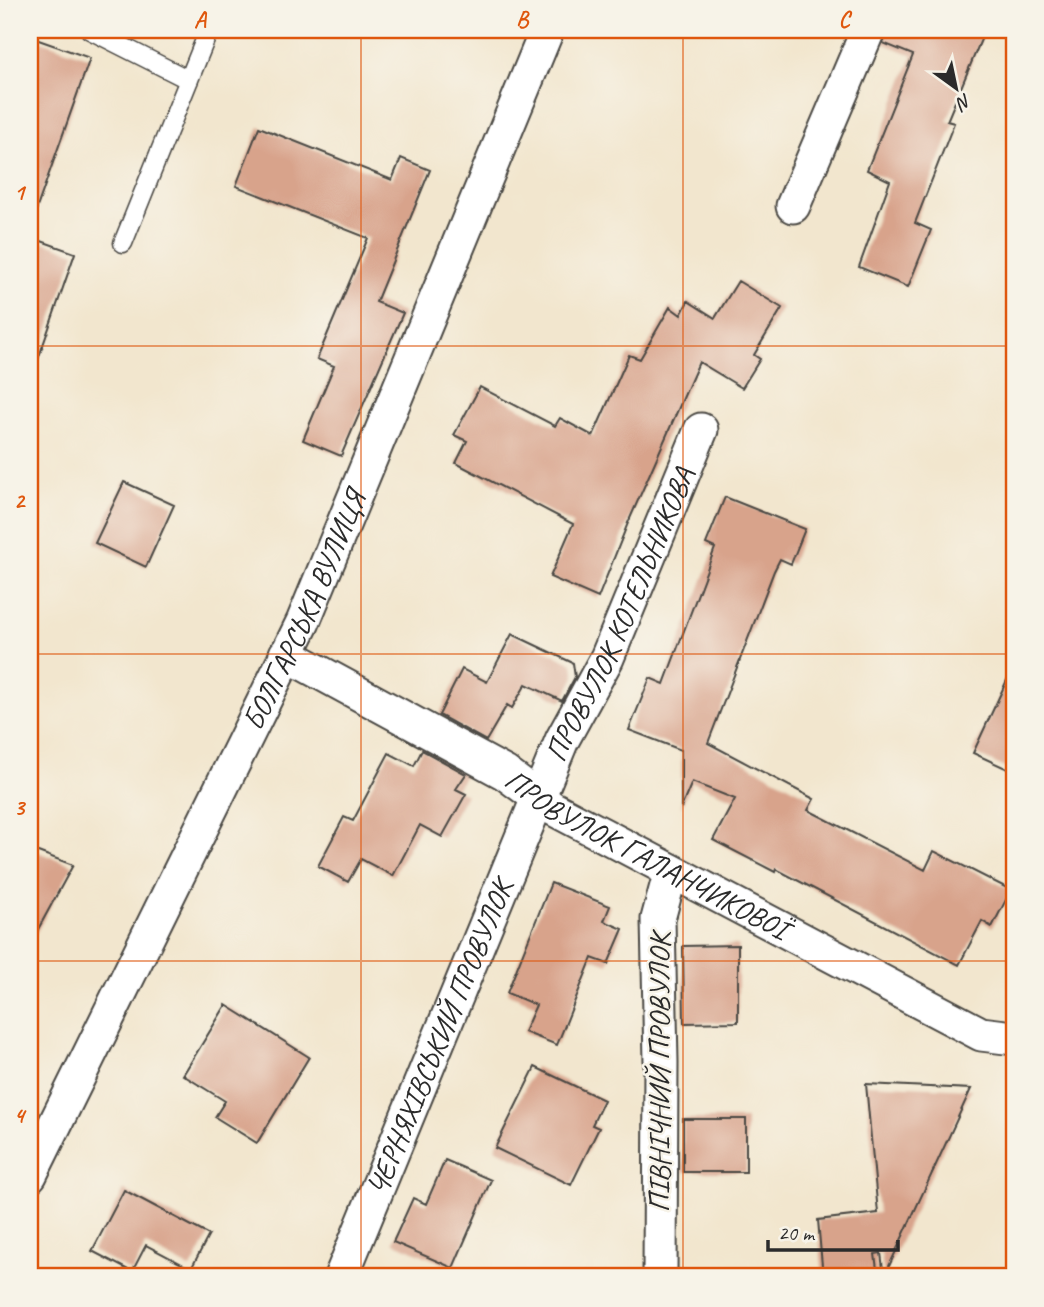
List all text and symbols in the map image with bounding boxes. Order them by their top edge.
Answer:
text: A [194,5,208,34]
text: B [516,5,530,34]
text: C [839,5,853,34]
north arrow [922,52,992,122]
text: N [951,88,976,116]
text: 1 [14,178,27,207]
street label: ПРОВУЛОК КОТЕЛЬНИКОВА [536,461,703,767]
street label: БОЛГАРСЬКА ВУЛИЦЯ [234,481,376,736]
text: 2 [14,486,27,515]
street label: ПРОВУЛОК ГАЛАНЧИКОВОЇ [497,760,801,951]
text: 3 [14,793,27,822]
street label: ЧЕРНЯХІВСЬКИЙ ПРОВУЛОК [358,870,523,1200]
street label: ПІВНІЧНИЙ ПРОВУЛОК [640,928,678,1212]
text: 4 [14,1101,27,1130]
scale bar [768,1209,897,1253]
text: 20 m [778,1220,816,1246]

